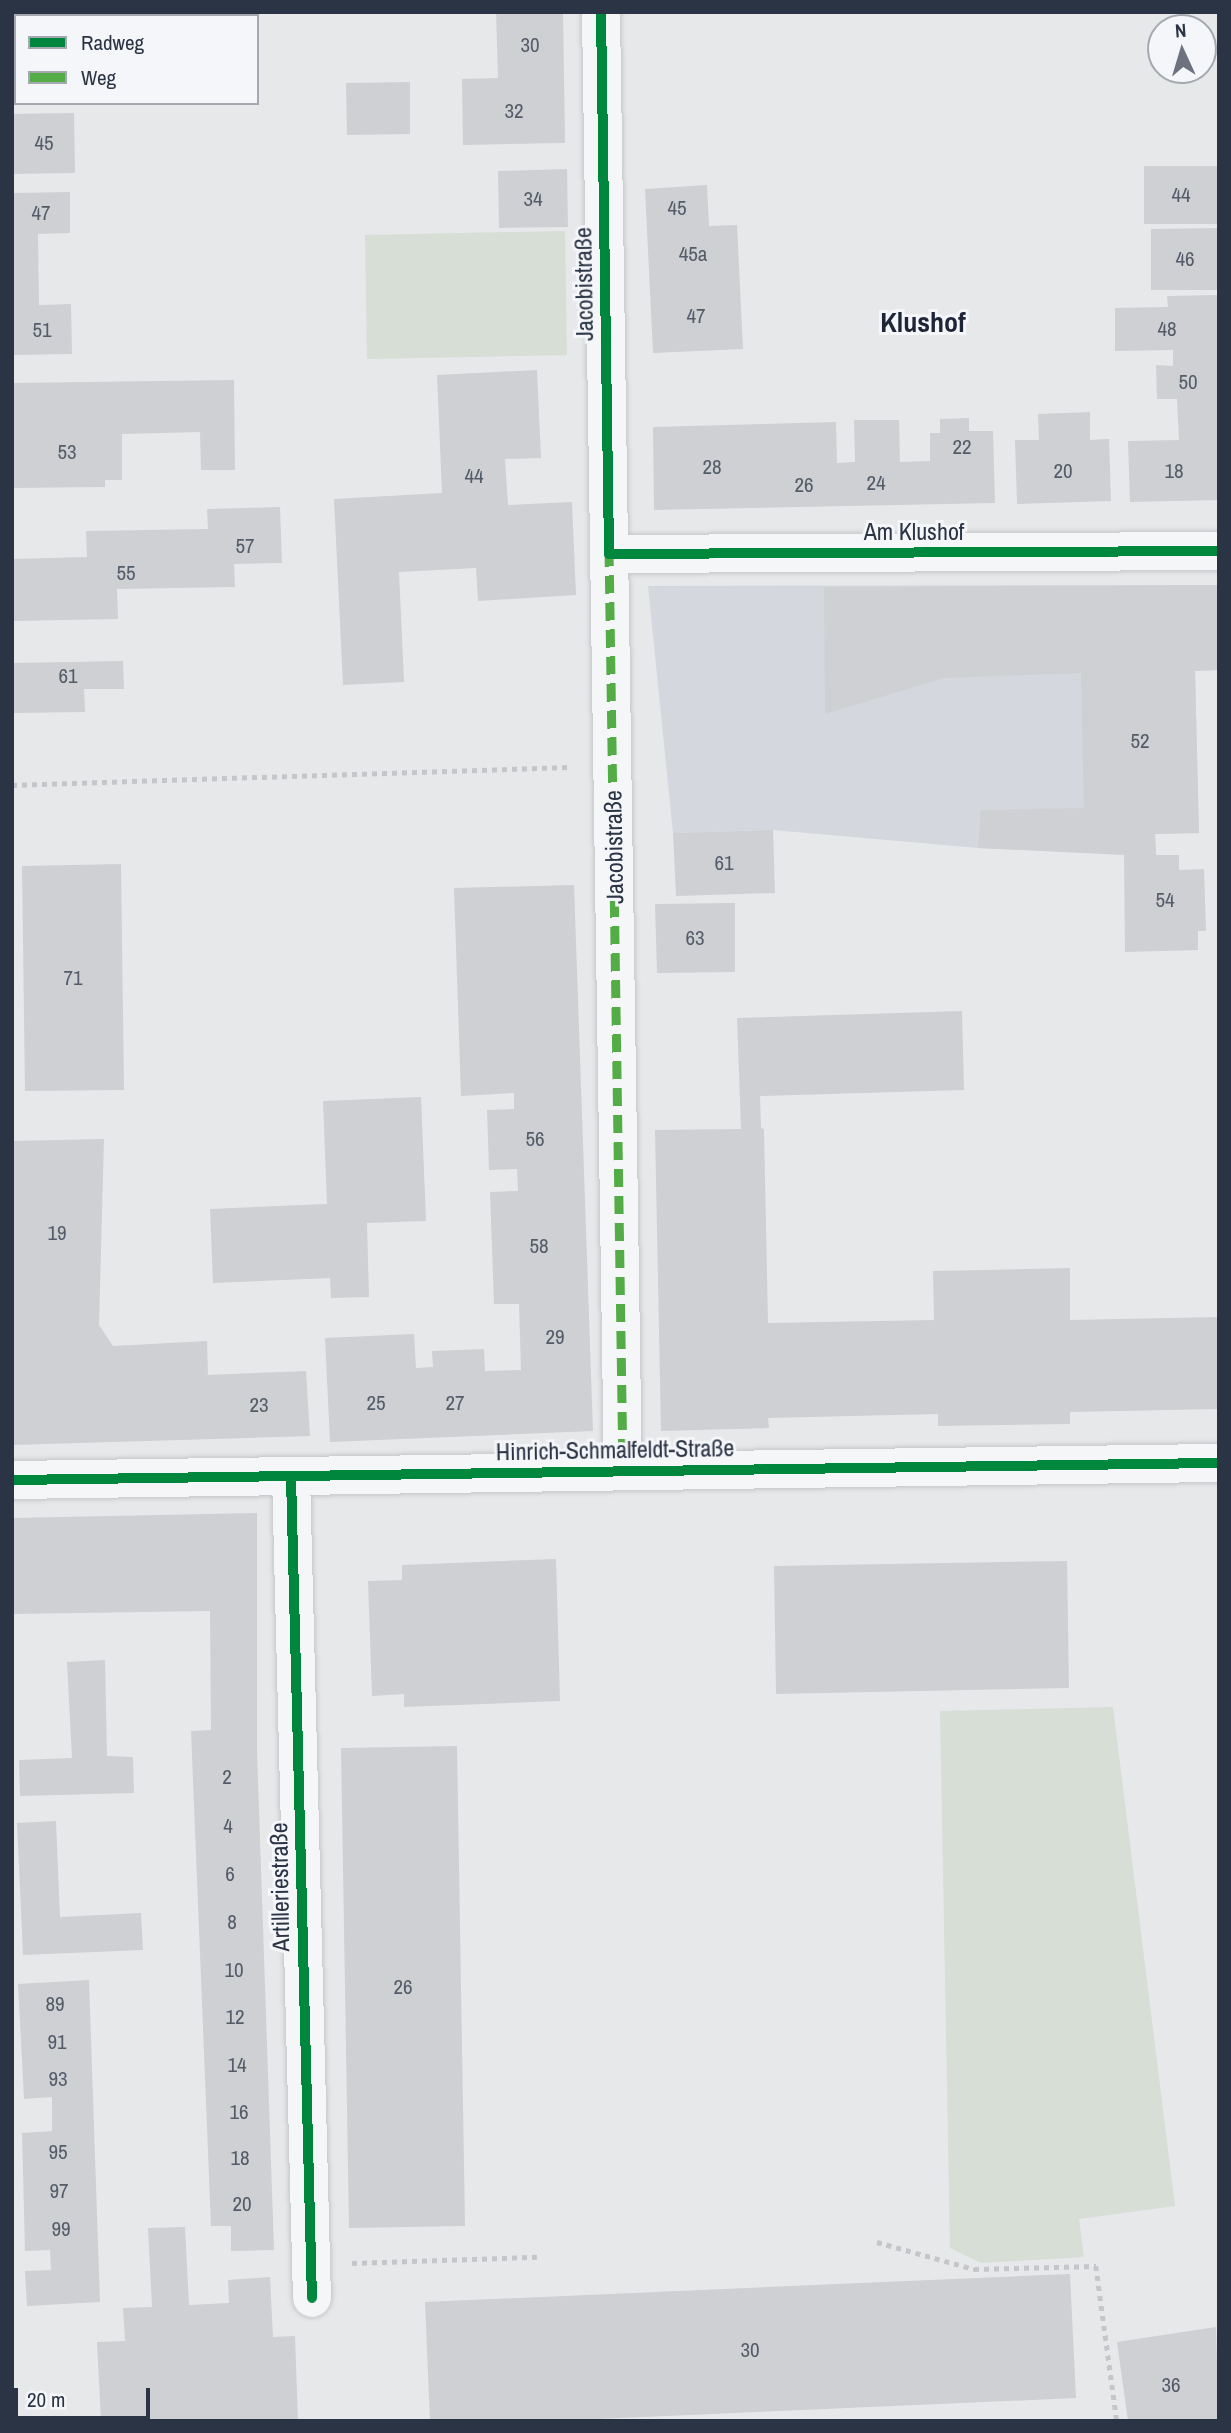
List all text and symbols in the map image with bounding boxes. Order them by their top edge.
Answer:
legend [14,14,259,105]
north arrow [1147,14,1217,84]
text: N [1174,17,1187,43]
text: Radweg [81,28,144,57]
house number: 30 [520,32,540,58]
text: Weg [81,63,116,92]
house number: 32 [504,98,524,124]
house number: 45 [34,130,54,156]
house number: 44 [1171,182,1191,208]
house number: 34 [523,186,543,212]
house number: 45 [667,195,687,221]
house number: 47 [31,200,51,226]
street label: Jacobistraße [569,227,599,341]
house number: 45a [679,241,707,267]
house number: 46 [1175,246,1195,272]
house number: 47 [686,303,706,329]
district label: Klushof [880,305,966,339]
house number: 48 [1157,316,1177,342]
house number: 51 [32,317,52,343]
house number: 50 [1178,369,1198,395]
house number: 22 [952,434,972,460]
house number: 53 [57,439,77,465]
house number: 28 [702,454,722,480]
house number: 20 [1053,458,1073,484]
house number: 18 [1164,458,1184,484]
house number: 44 [464,463,484,489]
house number: 24 [866,470,886,496]
house number: 26 [794,472,814,498]
street label: Am Klushof [864,518,964,546]
house number: 57 [235,533,255,559]
house number: 55 [116,560,136,586]
house number: 61 [58,663,78,689]
house number: 52 [1130,728,1150,754]
street label: Jacobistraße [599,790,629,904]
house number: 61 [714,850,734,876]
house number: 54 [1155,887,1175,913]
house number: 63 [685,925,705,951]
house number: 71 [63,965,83,991]
house number: 56 [525,1126,545,1152]
house number: 19 [47,1220,67,1246]
house number: 58 [529,1233,549,1259]
house number: 29 [545,1324,565,1350]
house number: 25 [366,1390,386,1416]
house number: 27 [445,1390,465,1416]
house number: 23 [249,1392,269,1418]
street label: Hinrich-Schmalfeldt-Straße [496,1434,734,1466]
house number: 2 [222,1764,232,1790]
house number: 4 [223,1813,233,1839]
street label: Artilleriestraße [264,1822,296,1952]
house number: 6 [225,1861,235,1887]
house number: 8 [227,1909,237,1935]
house number: 10 [224,1957,244,1983]
house number: 26 [393,1974,413,2000]
house number: 89 [45,1991,65,2017]
house number: 12 [225,2004,245,2030]
house number: 91 [47,2029,67,2055]
house number: 14 [227,2052,247,2078]
house number: 93 [48,2066,68,2092]
house number: 16 [229,2099,249,2125]
house number: 95 [48,2139,68,2165]
house number: 18 [230,2145,250,2171]
house number: 97 [49,2178,69,2204]
house number: 20 [232,2191,252,2217]
house number: 99 [51,2216,71,2242]
house number: 30 [740,2337,760,2363]
house number: 36 [1161,2372,1181,2398]
scale bar [18,2374,154,2418]
text: 20 m [27,2385,65,2414]

